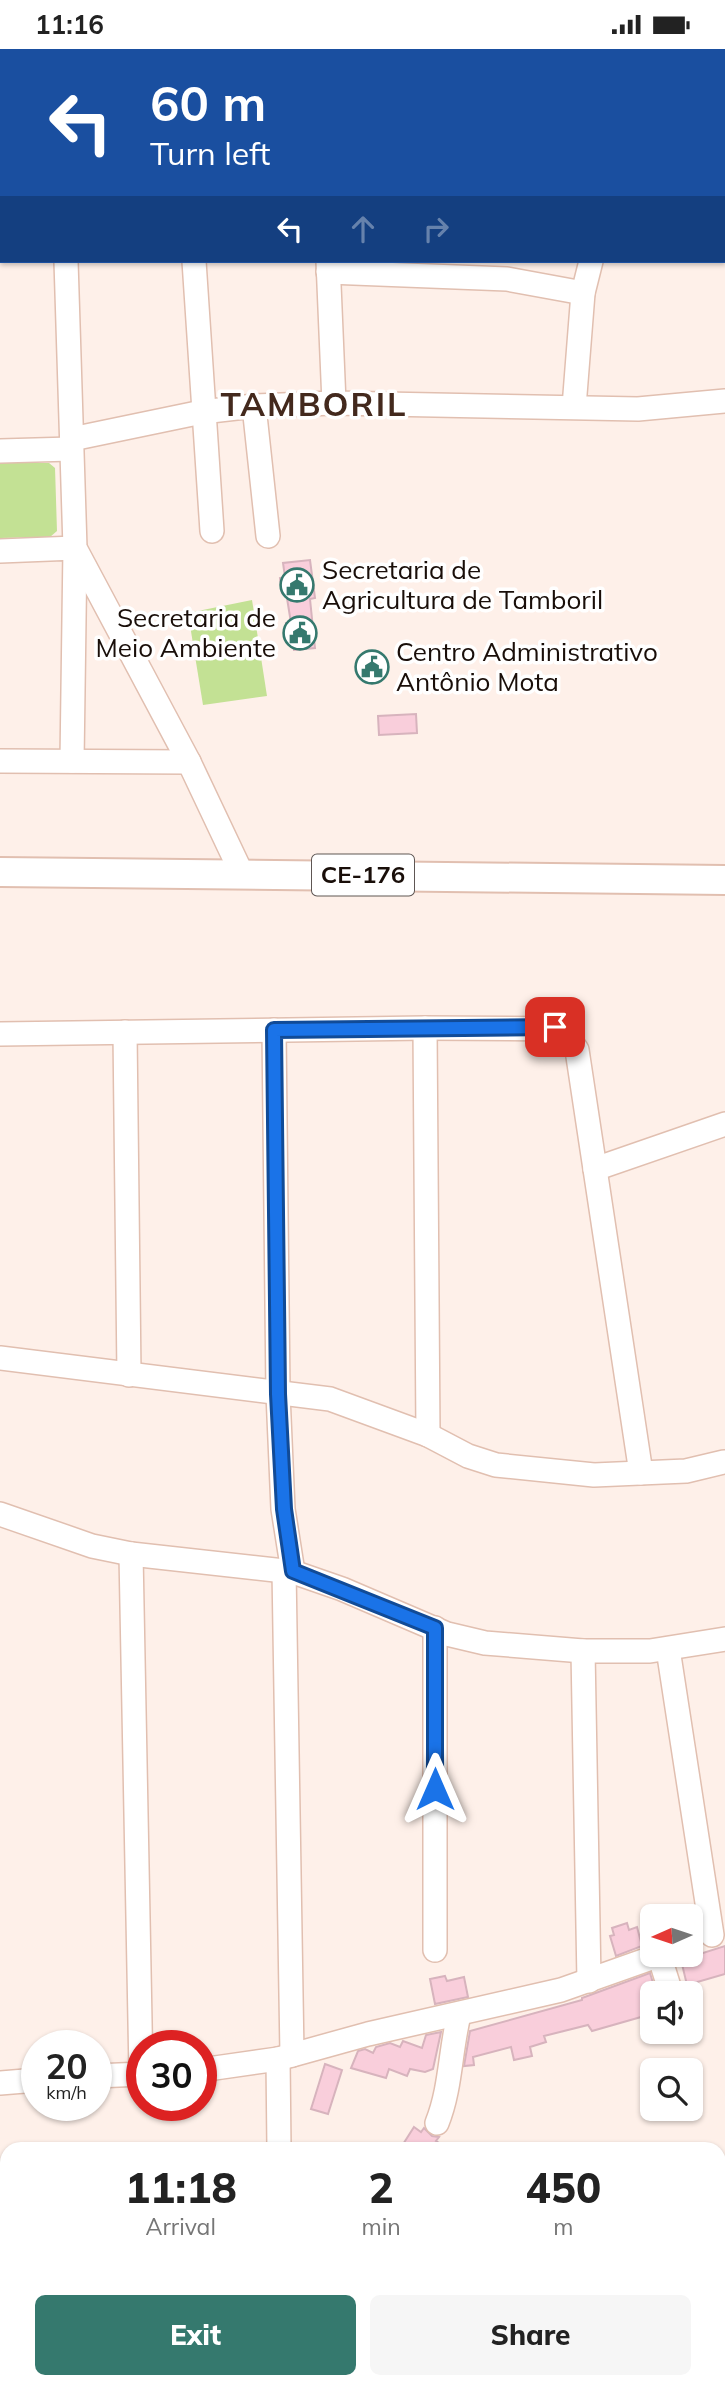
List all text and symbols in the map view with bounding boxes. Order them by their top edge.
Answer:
text: 11:16 [35,8,104,41]
text: 60 m [150,72,266,133]
icon: left [35,77,126,168]
text: Turn left [150,133,270,173]
icon: left [271,210,309,248]
icon: ahead [344,210,382,248]
icon: right [417,210,455,248]
district label: TAMBORIL [220,383,408,424]
place label: Secretaria de Agricultura de Tamboril [322,553,603,616]
public building icon: Secretaria de Agricultura de Tamboril [278,566,316,604]
place label: Secretaria de Meio Ambiente [96,601,276,664]
public building icon: Secretaria de Meio Ambiente [281,614,319,652]
place label: Centro Administrativo Antônio Mota [396,635,658,698]
public building icon: Centro Administrativo Antônio Mota [353,648,391,686]
road number: CE-176 [312,855,414,895]
pin [525,997,585,1057]
icon: arrive [536,1008,574,1046]
position arrow [398,1752,472,1826]
north arrow [640,1904,704,1967]
map controls [640,1904,703,2121]
button: sound [640,1981,703,2044]
speed limit sign: 30 [126,2030,217,2121]
text: 20 [45,2044,88,2088]
button: search [640,2058,703,2121]
text: km/h [46,2081,87,2104]
text: 11:18 [125,2161,237,2214]
text: 2 [368,2161,394,2214]
text: 450 [526,2161,601,2214]
text: Arrival [146,2212,216,2241]
text: min [361,2212,401,2241]
text: m [553,2212,573,2241]
button: Exit [35,2295,356,2375]
button: Share [370,2295,691,2375]

